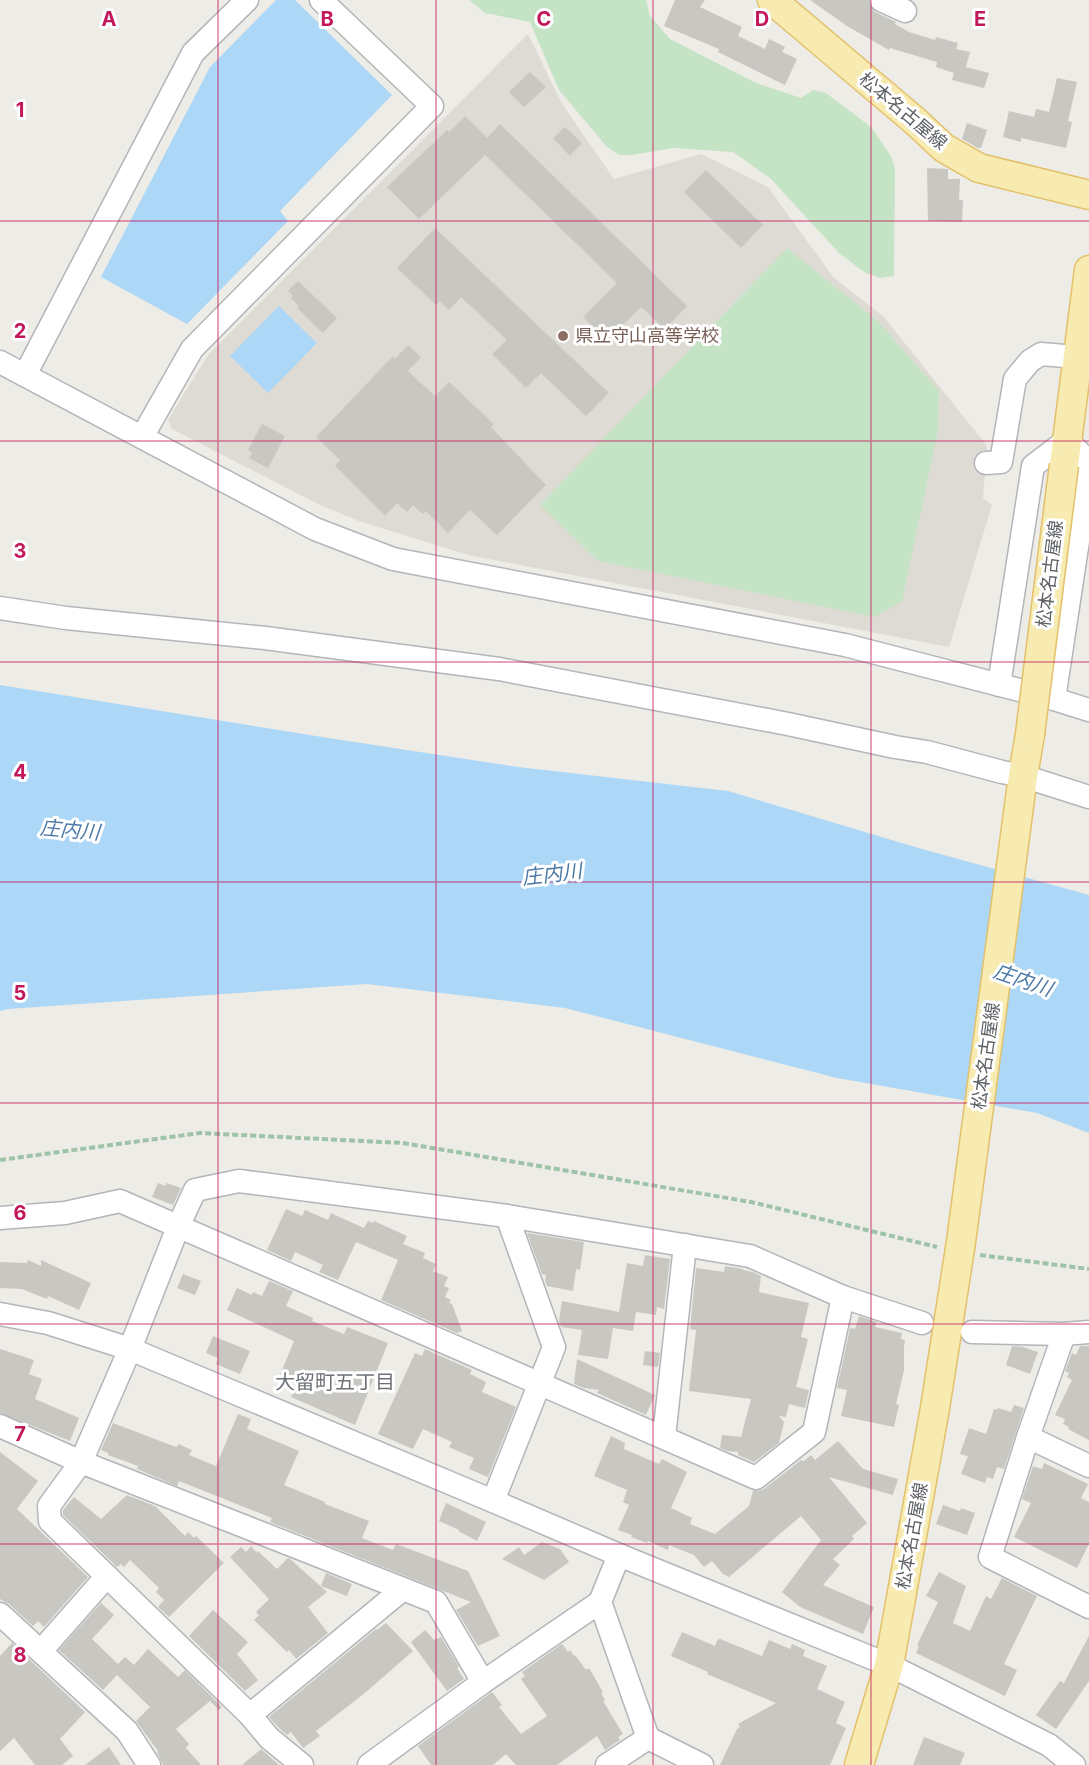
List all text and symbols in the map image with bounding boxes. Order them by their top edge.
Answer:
text: A [102,7,117,31]
text: B [320,7,334,31]
text: C [537,7,551,31]
text: D [755,7,769,31]
text: E [974,7,986,31]
street label: 松本名古屋線 [855,68,951,153]
text: 1 [16,98,24,122]
text: 2 [14,319,26,343]
place label: 県立守山高等学校 [575,325,719,346]
marker: 県立守山高等学校 [556,329,570,343]
street label: 松本名古屋線 [1033,519,1067,629]
text: 3 [14,539,26,563]
text: 4 [13,760,27,784]
water label: 庄内川 [39,815,103,845]
water label: 庄内川 [521,858,585,890]
water label: 庄内川 [991,959,1057,1002]
text: 5 [14,981,26,1005]
street label: 松本名古屋線 [968,1001,1003,1111]
text: 6 [14,1201,27,1225]
district label: 大留町五丁目 [275,1370,395,1394]
text: 7 [14,1422,26,1446]
street label: 松本名古屋線 [892,1481,931,1591]
text: 8 [13,1643,27,1667]

